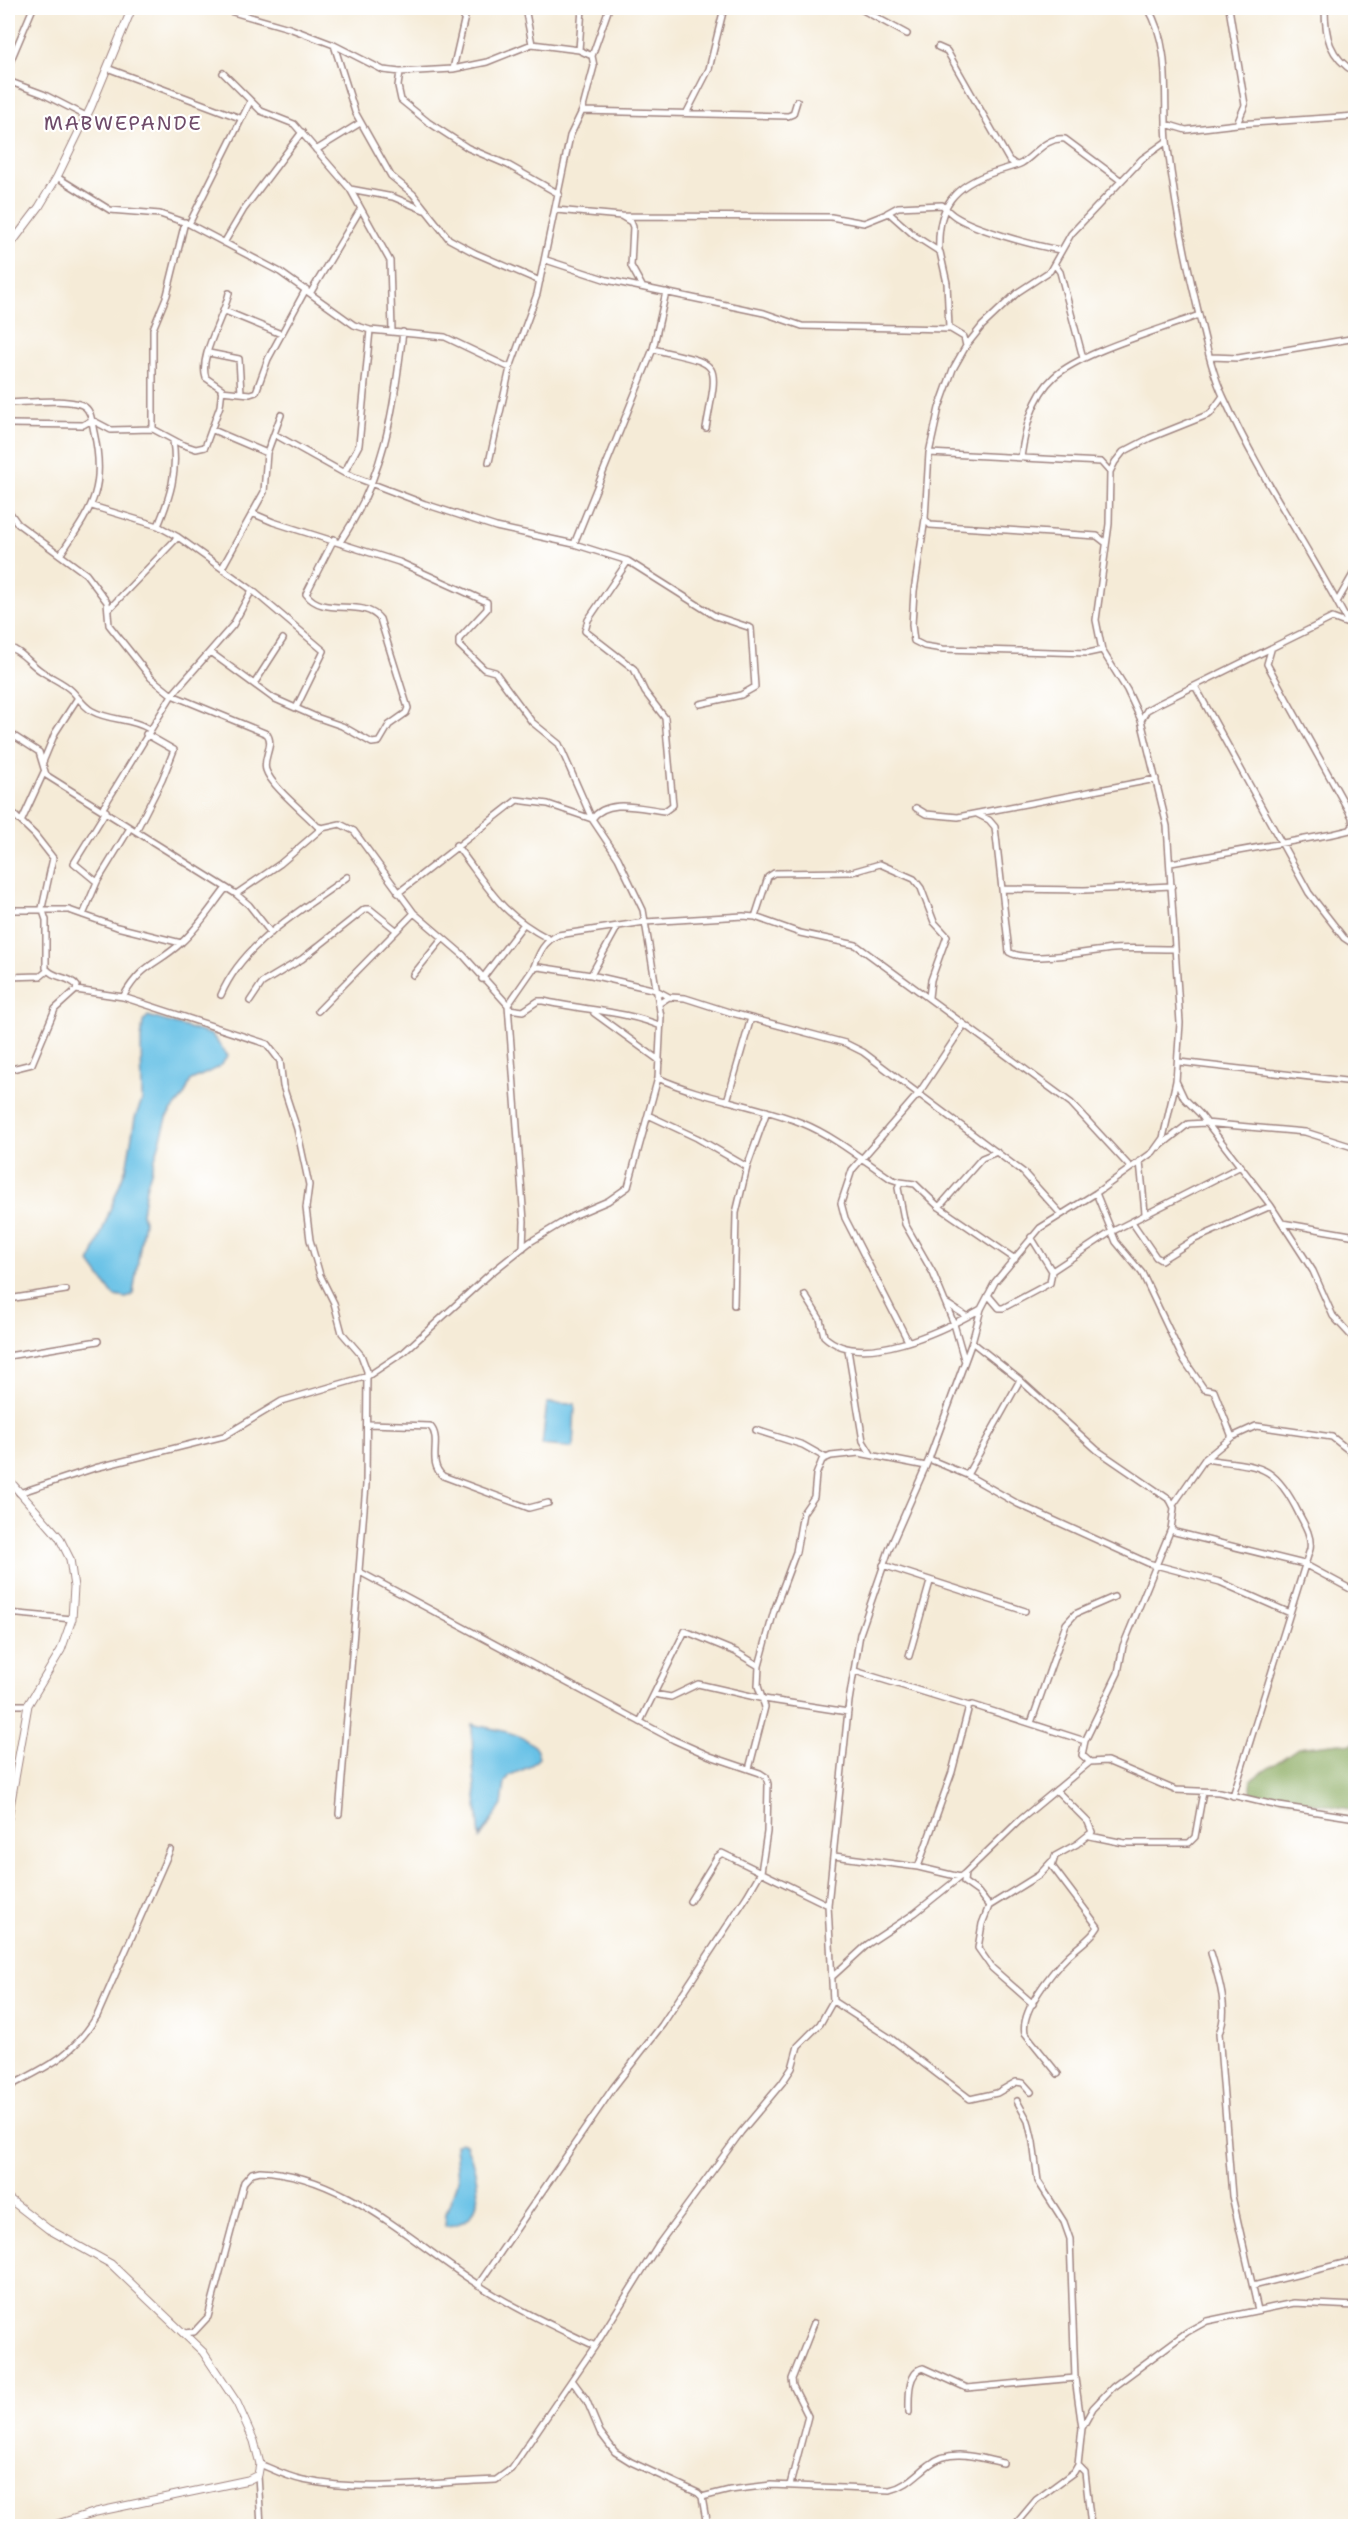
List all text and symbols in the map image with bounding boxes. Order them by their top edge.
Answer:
district label: MABWEPANDE [44,110,202,136]

